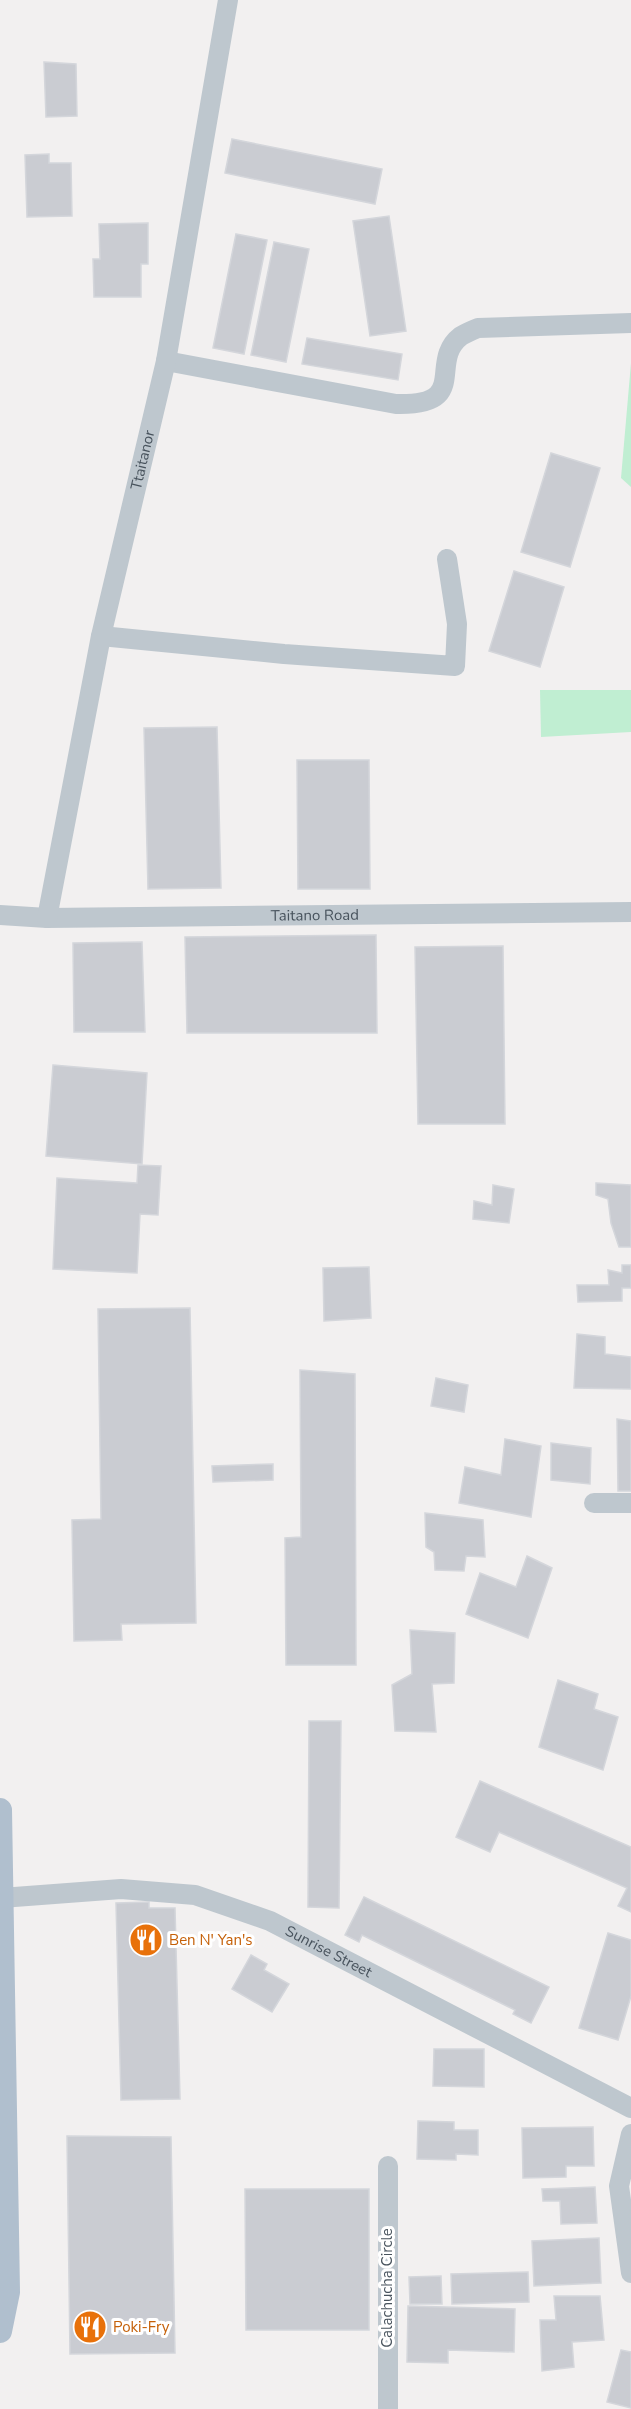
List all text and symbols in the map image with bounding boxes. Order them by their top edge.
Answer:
street label: Ttaitanor [126,428,159,492]
street label: Taitano Road [271,905,359,926]
street label: Sunrise Street [282,1921,376,1982]
restaurant icon: Ben N' Yan's [128,1922,164,1958]
place label: Ben N' Yan's [169,1930,253,1950]
street label: Calachucha Circle [377,2228,397,2348]
restaurant icon: Poki-Fry [72,2309,108,2345]
place label: Poki-Fry [113,2317,170,2337]

